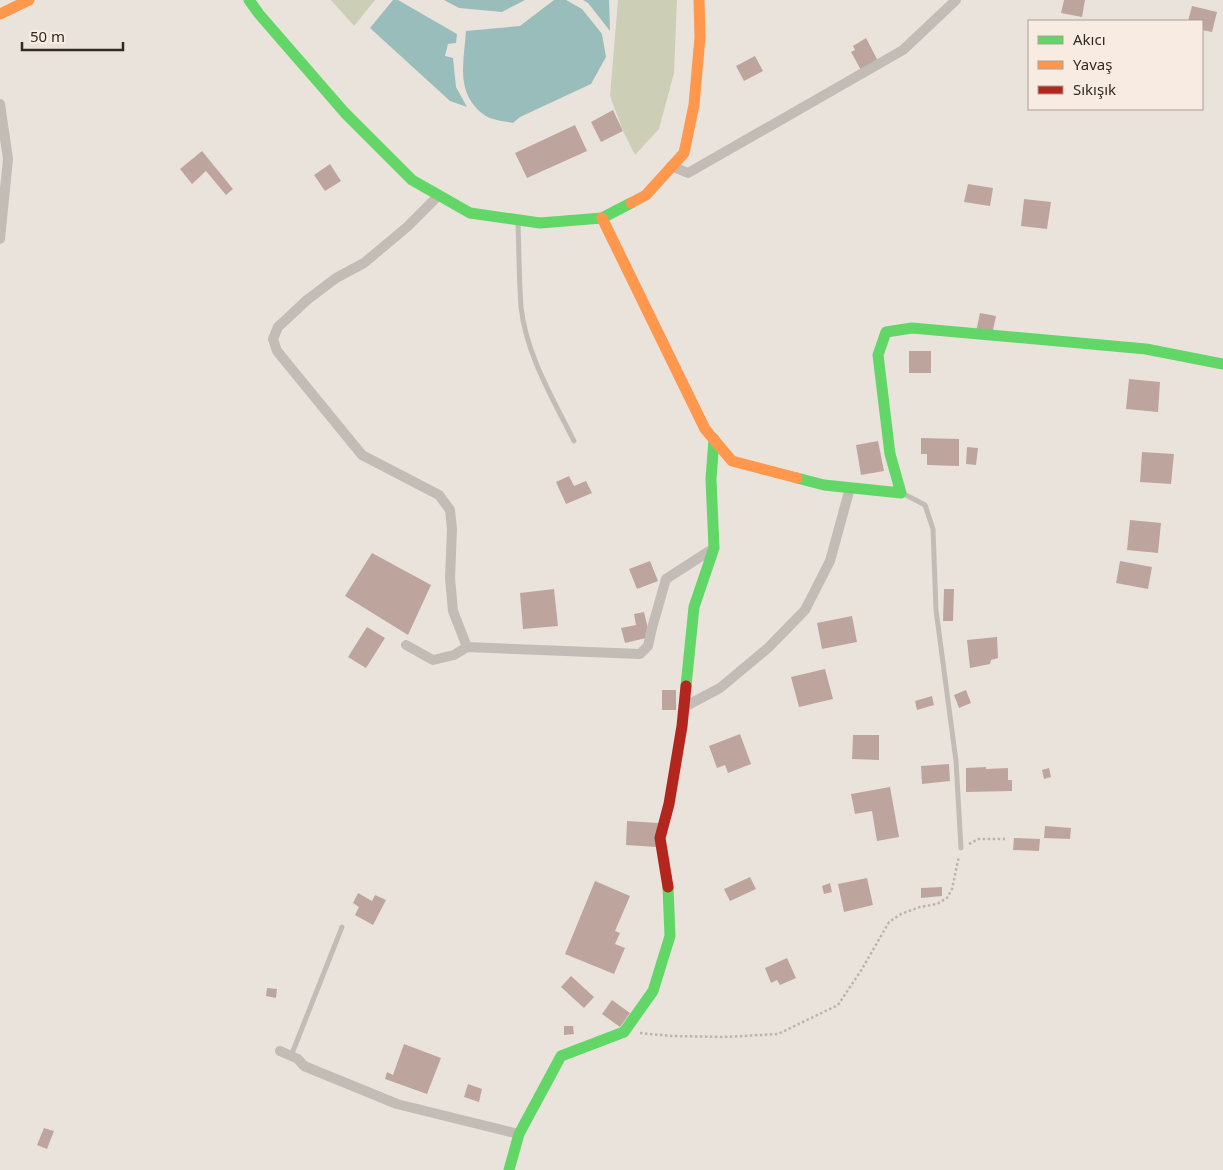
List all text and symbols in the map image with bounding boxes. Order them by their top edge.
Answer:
scale bar [22,20,124,52]
legend [1028,20,1203,110]
text: 50 m [30,26,65,46]
text: Akıcı [1073,29,1106,49]
text: Yavaş [1073,54,1112,74]
text: Sıkışık [1073,79,1116,99]

